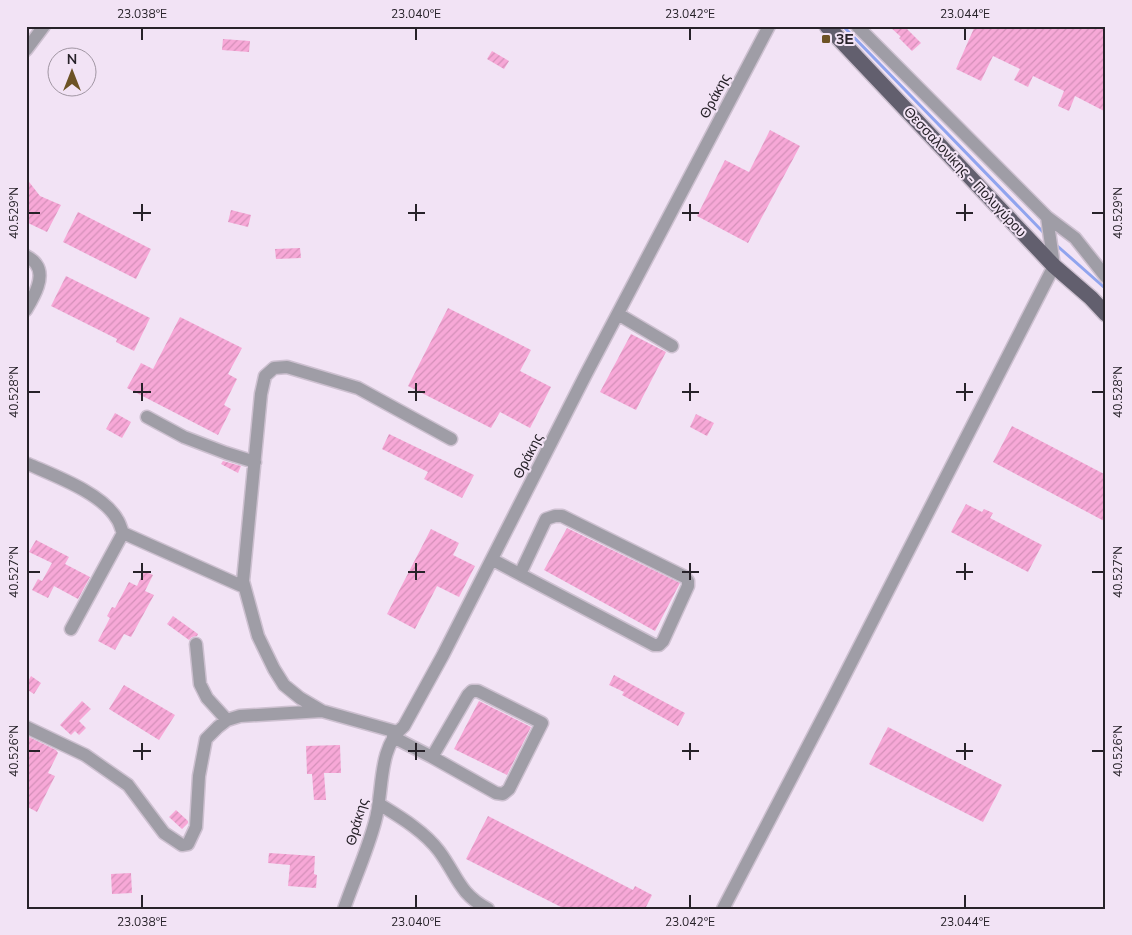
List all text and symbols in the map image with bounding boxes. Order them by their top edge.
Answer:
text: 23.038°E [117,6,167,22]
text: 23.040°E [391,6,441,22]
text: 23.042°E [665,6,715,22]
text: 23.044°E [940,6,990,22]
place label: 3Ε [836,30,854,49]
marker: 3Ε [820,33,832,45]
north arrow [48,48,98,98]
text: N [67,50,77,69]
street label: Θράκης [695,70,735,122]
street label: Θεσσαλονίκης - Πολυγύρου [899,103,1031,241]
text: 40.529°N [6,187,22,239]
text: 40.529°N [1110,187,1126,239]
text: 40.528°N [6,366,22,418]
text: 40.528°N [1110,366,1126,418]
street label: Θράκης [509,430,548,482]
text: 40.527°N [6,546,22,598]
text: 40.527°N [1110,546,1126,598]
text: 40.526°N [6,725,22,777]
text: 40.526°N [1110,725,1126,777]
street label: Θράκης [341,796,373,848]
text: 23.038°E [117,914,167,930]
text: 23.040°E [391,914,441,930]
text: 23.042°E [665,914,715,930]
text: 23.044°E [940,914,990,930]

